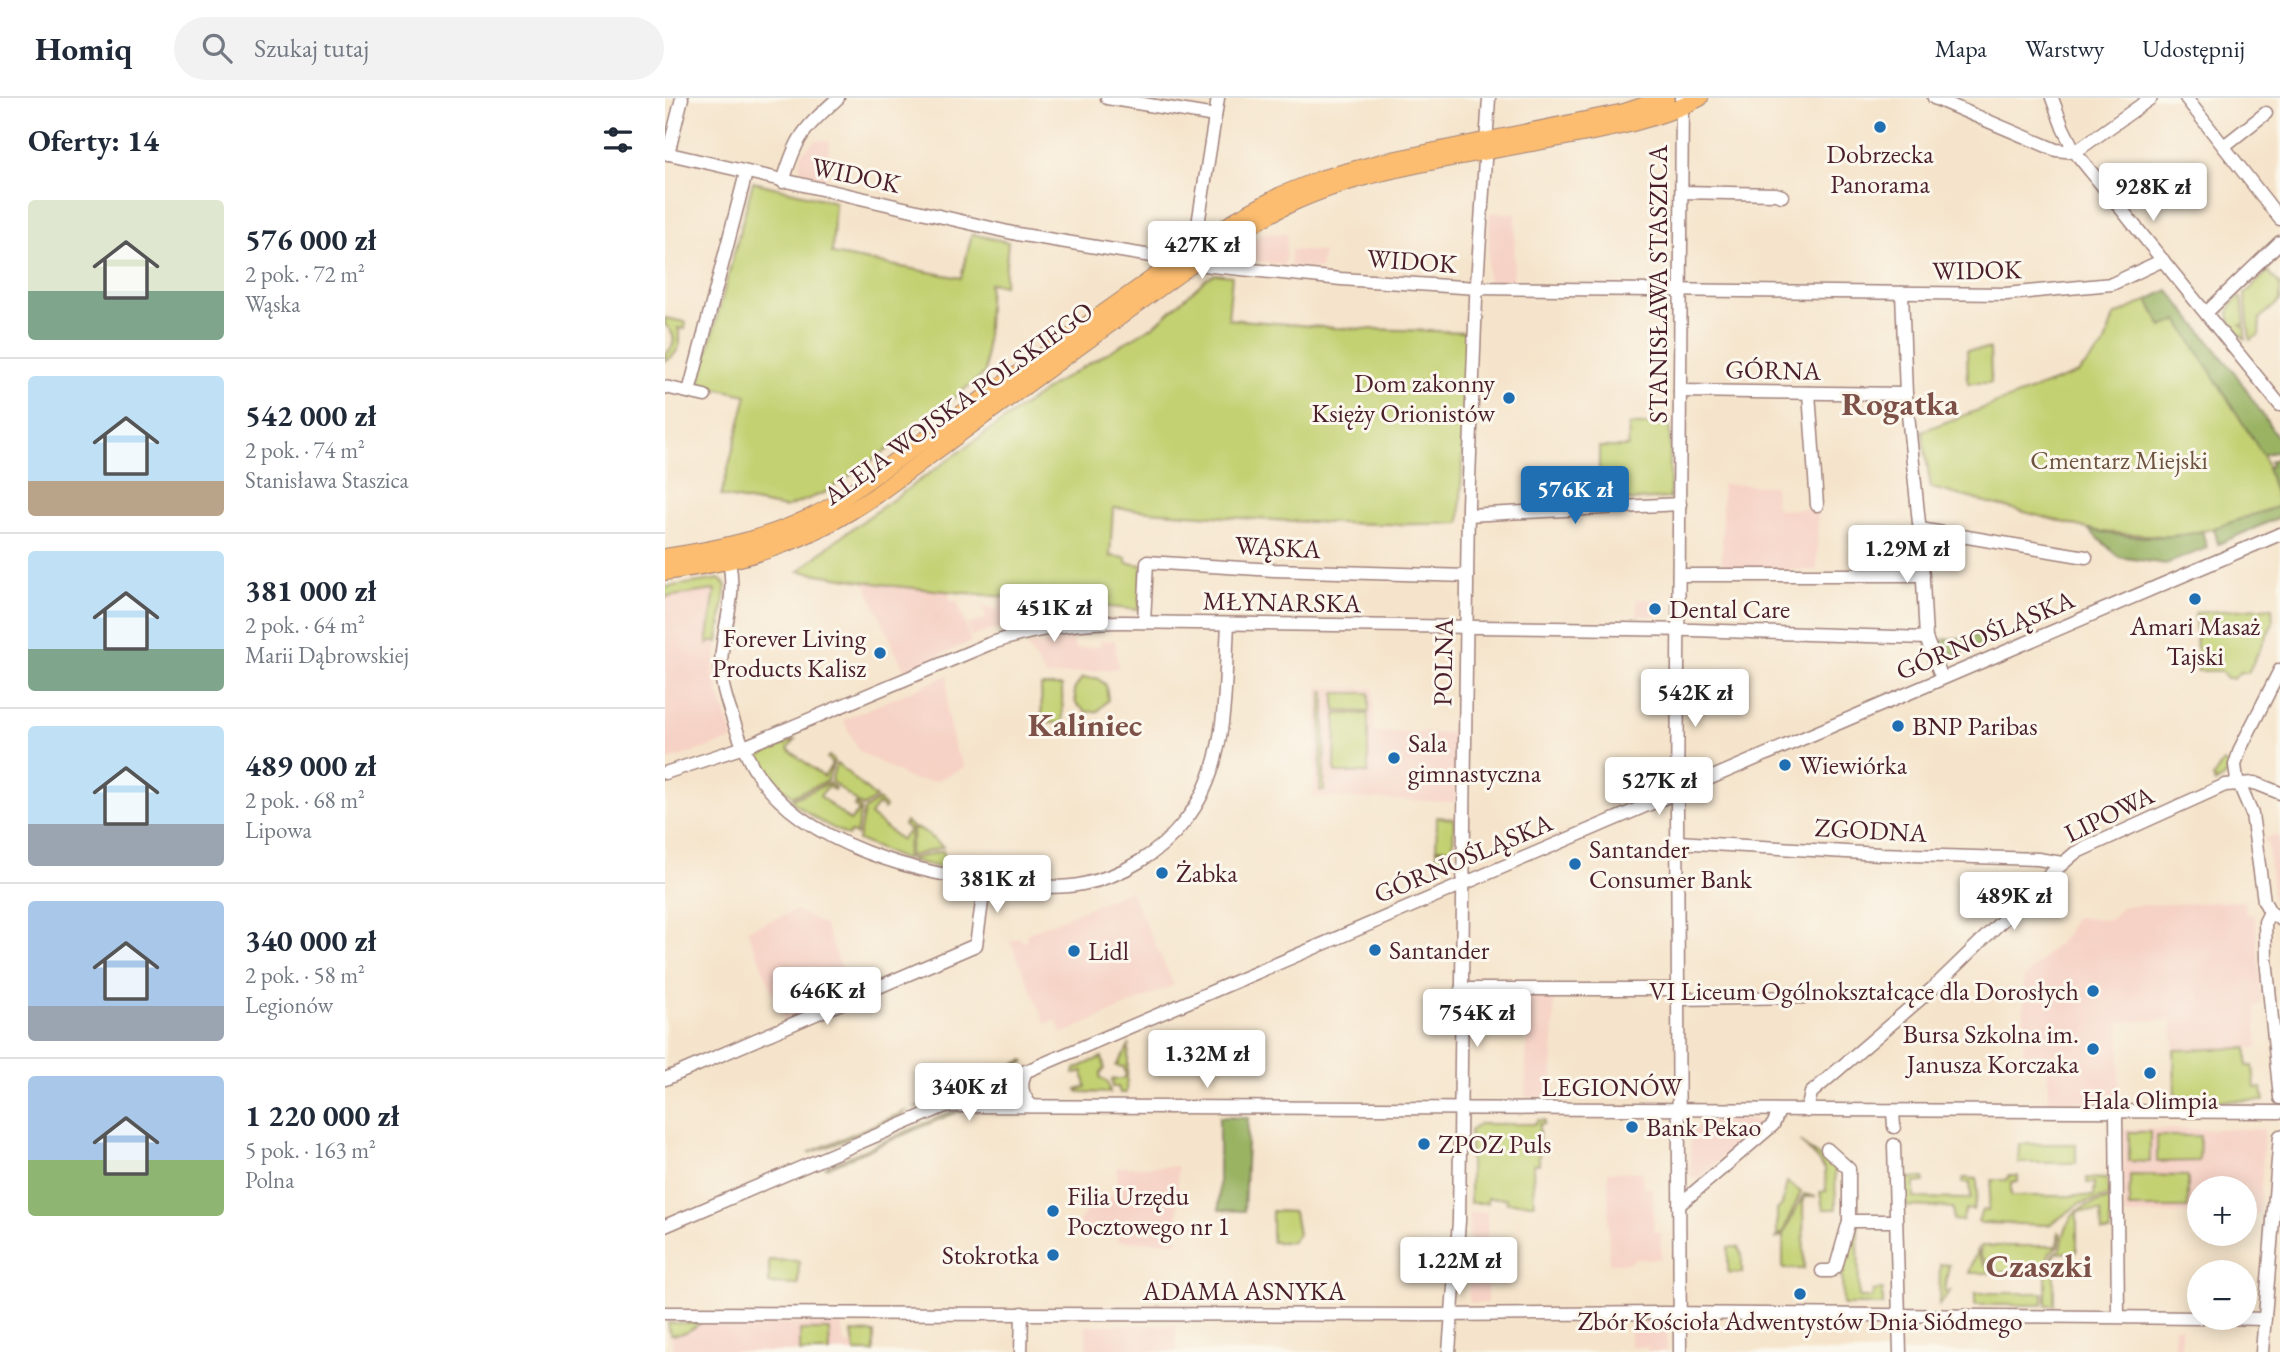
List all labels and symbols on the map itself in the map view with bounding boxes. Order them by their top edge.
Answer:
marker: Dobrzecka Panorama [1872,119,1888,135]
place label: Dobrzecka Panorama [1826,137,1934,201]
street label: STANISŁAWA STASZICA [1641,144,1675,423]
street label: WIDOK [809,149,904,201]
pin: 928K zł [2088,164,2218,223]
pin: 427K zł [1137,222,1267,281]
street label: WIDOK [1366,241,1458,281]
street label: WIDOK [1932,252,2022,288]
street label: ALEJA WOJSKA POLSKIEGO [815,293,1100,513]
street label: GÓRNA [1725,352,1822,388]
place label: Dom zakonny Księży Orionistów [1311,366,1496,430]
district label: Rogatka [1841,382,1959,425]
marker: Dom zakonny Księży Orionistów [1501,390,1517,406]
park label: Cmentarz Miejski [2030,443,2208,477]
pin: 576K zł [1510,466,1640,526]
pin: 1.29M zł [1835,526,1979,585]
street label: WĄSKA [1234,528,1323,566]
street label: GÓRNOŚLĄSKA [1891,582,2080,688]
pin: 451K zł [989,584,1119,644]
street label: MŁYNARSKA [1202,584,1363,620]
marker: Amari Masaż Tajski [2187,591,2203,607]
place label: Dental Care [1669,592,1790,626]
marker: Dental Care [1647,601,1663,617]
place label: Amari Masaż Tajski [2129,609,2260,673]
street label: POLNA [1425,617,1461,706]
place label: Forever Living Products Kalisz [712,621,867,685]
marker: Forever Living Products Kalisz [872,645,888,661]
pin: 542K zł [1630,670,1760,729]
district label: Kaliniec [1028,703,1142,746]
place label: BNP Paribas [1912,709,2038,743]
marker: BNP Paribas [1890,718,1906,734]
place label: Sala gimnastyczna [1408,726,1542,790]
place label: Wiewiórka [1799,748,1908,782]
marker: Sala gimnastyczna [1386,750,1402,766]
marker: Wiewiórka [1777,757,1793,773]
pin: 527K zł [1594,758,1724,817]
street label: LIPOWA [2059,777,2160,850]
street label: GÓRNOŚLĄSKA [1369,805,1558,911]
street label: ZGODNA [1814,810,1929,850]
place label: Santander Consumer Bank [1589,832,1753,896]
pin: 381K zł [932,856,1062,915]
place label: Żabka [1176,856,1238,890]
marker: Santander Consumer Bank [1567,856,1583,872]
marker: Żabka [1154,865,1170,881]
pin: 489K zł [1949,872,2079,932]
place label: Santander [1389,933,1490,967]
place label: Lidl [1088,934,1129,968]
marker: Santander [1367,942,1383,958]
marker: Lidl [1066,943,1082,959]
pin: 646K zł [762,968,892,1027]
place label: VI Liceum Ogólnokształcące dla Dorosłych [1649,974,2079,1008]
marker: VI Liceum Ogólnokształcące dla Dorosłych [2085,983,2101,999]
pin: 754K zł [1412,990,1542,1049]
place label: Bursa Szkolna im. Janusza Korczaka [1903,1017,2080,1081]
pin: 1.32M zł [1135,1030,1279,1090]
marker: Bursa Szkolna im. Janusza Korczaka [2085,1041,2101,1057]
pin: 340K zł [904,1063,1034,1123]
marker: Hala Olimpia [2142,1065,2158,1081]
street label: LEGIONÓW [1542,1070,1684,1104]
place label: Hala Olimpia [2082,1083,2219,1117]
place label: Bank Pekao [1646,1110,1761,1144]
marker: Bank Pekao [1624,1119,1640,1135]
place label: ZPOZ Puls [1438,1127,1551,1161]
marker: ZPOZ Puls [1416,1136,1432,1152]
place label: Filia Urzędu Pocztowego nr 1 [1067,1179,1230,1243]
marker: Filia Urzędu Pocztowego nr 1 [1045,1203,1061,1219]
place label: Stokrotka [942,1238,1040,1272]
pin: 1.22M zł [1387,1238,1531,1297]
district label: Czaszki [1986,1244,2092,1287]
marker: Stokrotka [1045,1247,1061,1263]
street label: ADAMA ASNYKA [1142,1274,1346,1308]
marker: Zbór Kościoła Adwentystów Dnia Siódmego [1792,1286,1808,1302]
place label: Zbór Kościoła Adwentystów Dnia Siódmego [1577,1304,2023,1338]

